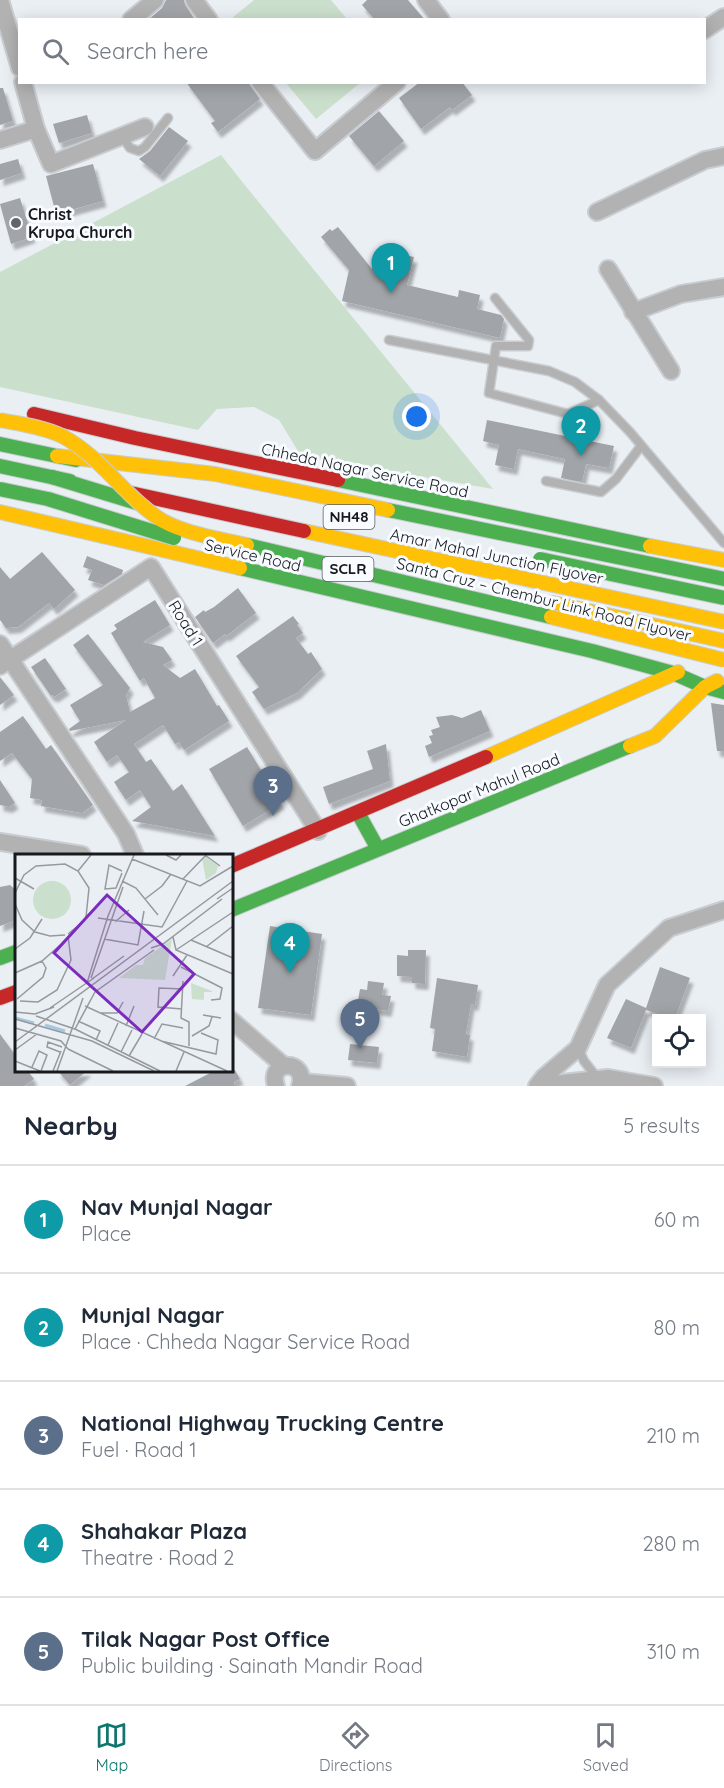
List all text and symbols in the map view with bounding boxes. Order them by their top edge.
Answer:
search box [18,18,706,84]
icon: search [39,35,72,68]
text: Search here [87,37,208,65]
place label: Christ Krupa Church [28,204,132,242]
marker: Christ Krupa Church [9,216,23,230]
pin: 1 [372,244,410,293]
your location [402,402,431,431]
pin: 2 [562,406,600,456]
street label: Chheda Nagar Service Road [260,438,470,502]
road number: NH48 [324,505,374,529]
street label: Amar Mahal Junction Flyover [389,524,605,588]
street label: Service Road [203,534,303,576]
street label: Santa Cruz – Chembur Link Road Flyover [395,553,693,645]
road number: SCLR [322,557,374,581]
street label: Road 1 [164,597,208,649]
street label: Ghatkopar Mahul Road [396,749,562,831]
pin: 3 [254,766,292,816]
inset map [15,854,232,1071]
pin: 4 [270,924,310,973]
pin: 5 [340,1000,380,1049]
map controls [652,1014,706,1068]
button: locate [652,1014,706,1068]
text: Nearby [24,1109,118,1142]
text: 5 results [623,1113,700,1138]
text: Nav Munjal Nagar [81,1193,273,1221]
text: 1 [40,1207,47,1232]
text: 60 m [654,1207,700,1232]
text: Place [81,1221,131,1246]
text: Munjal Nagar [81,1301,224,1329]
text: 2 [38,1315,49,1340]
text: 80 m [654,1315,700,1340]
text: Place · Chheda Nagar Service Road [81,1329,410,1354]
text: National Highway Trucking Centre [81,1409,444,1437]
text: 3 [38,1423,49,1448]
text: 210 m [646,1423,700,1448]
text: Fuel · Road 1 [81,1437,197,1462]
text: Shahakar Plaza [81,1517,247,1545]
text: 4 [38,1531,49,1556]
text: 280 m [643,1531,700,1556]
text: Theatre · Road 2 [81,1545,234,1570]
text: Tilak Nagar Post Office [81,1625,330,1653]
text: 5 [38,1639,49,1664]
text: 310 m [647,1639,700,1664]
text: Public building · Sainath Mandir Road [81,1653,423,1678]
tab: Map [95,1719,128,1775]
tab: Directions [319,1719,392,1775]
tab: Saved [583,1719,629,1775]

